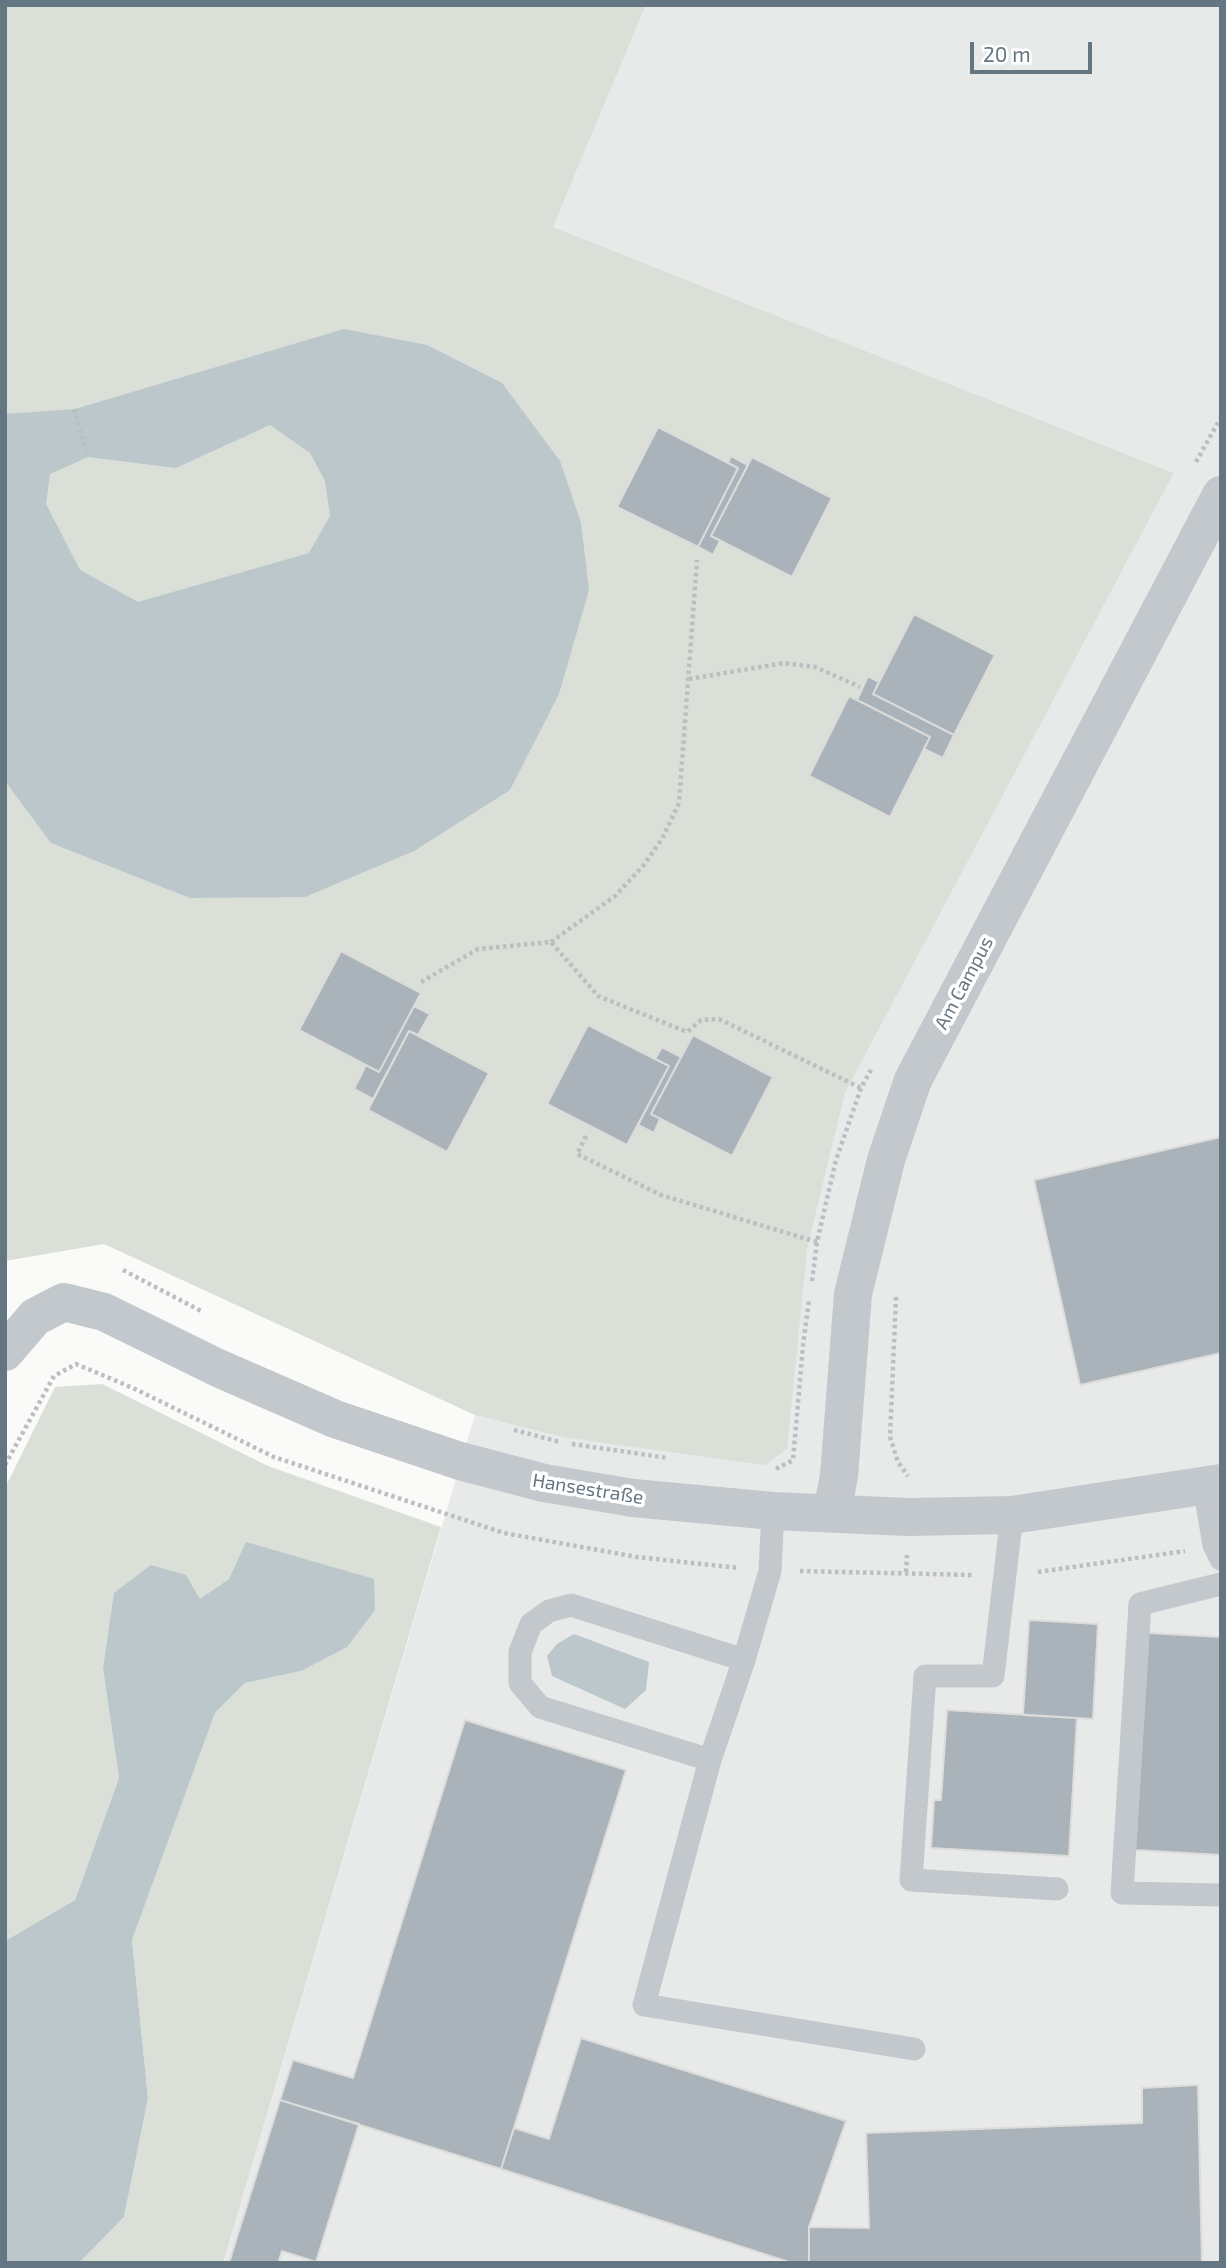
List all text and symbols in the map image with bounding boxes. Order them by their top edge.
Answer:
scale bar [974,28,1096,72]
text: 20 m [983,41,1031,66]
street label: Am Campus [930,933,998,1033]
street label: Hansestraße [531,1469,645,1509]

